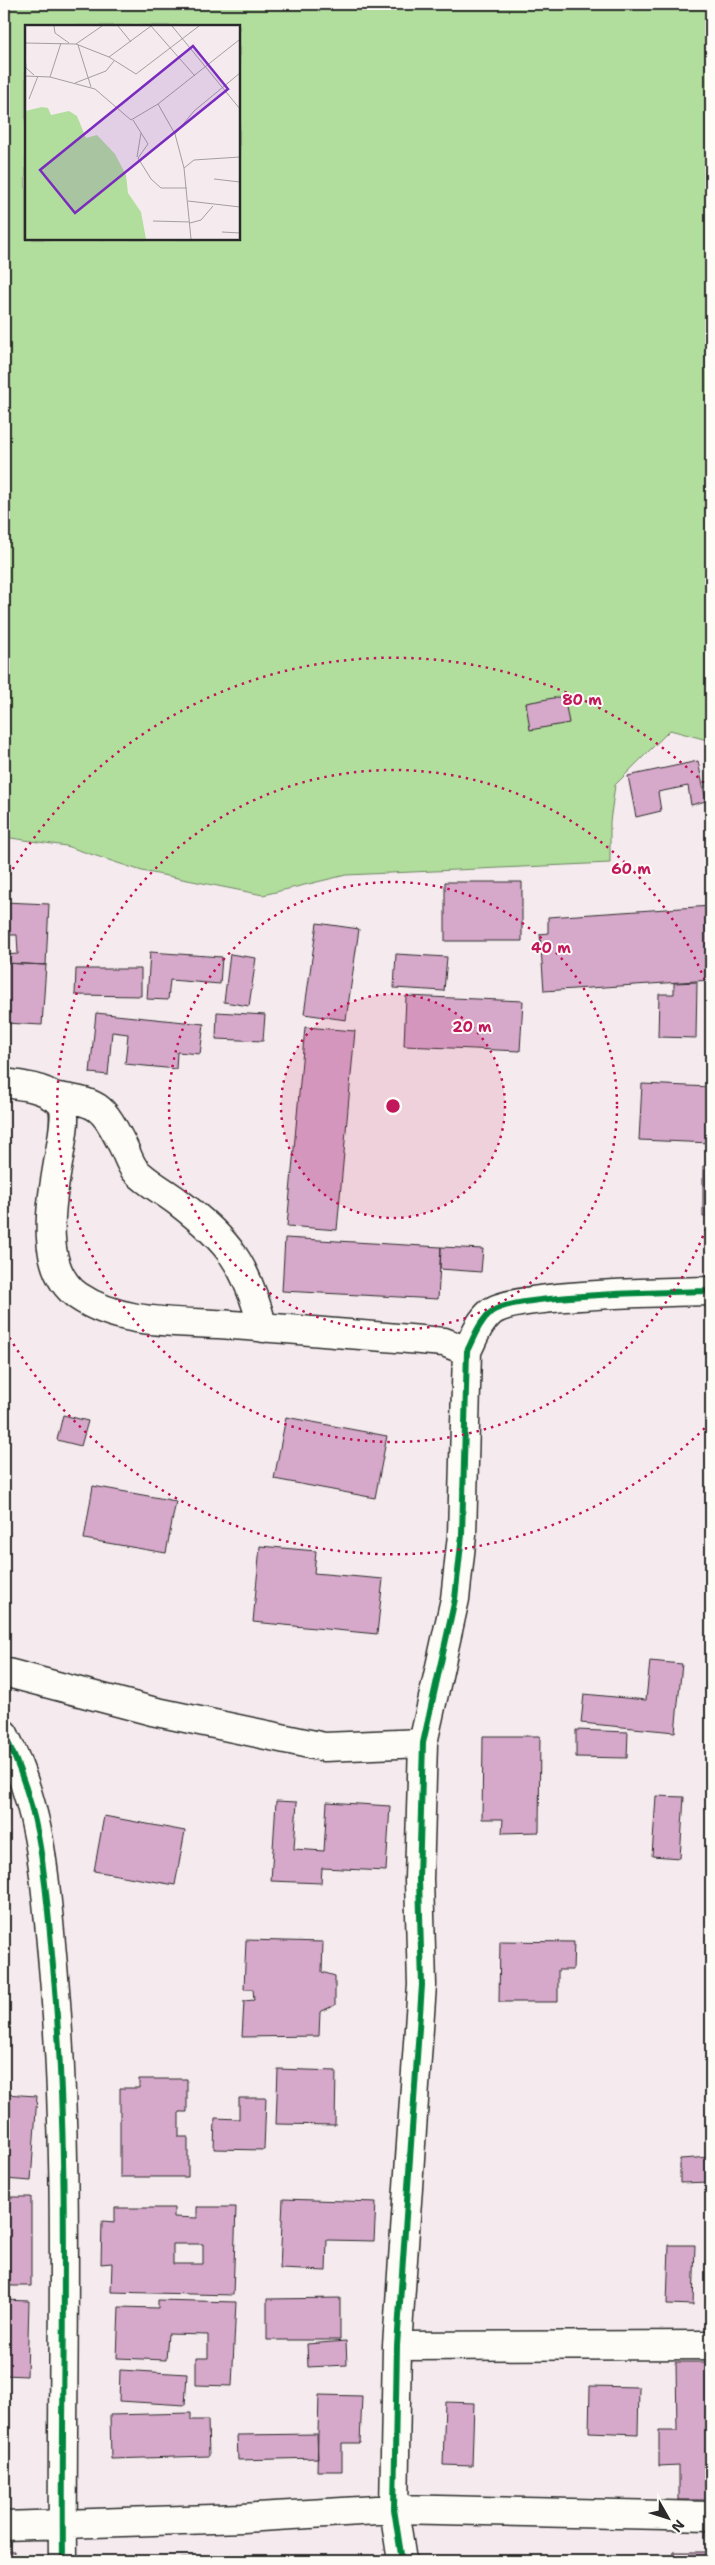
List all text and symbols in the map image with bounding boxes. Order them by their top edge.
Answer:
inset map [25,25,240,240]
text: 80 m [562,690,602,710]
text: 60 m [611,859,651,879]
text: 40 m [531,938,571,958]
text: 20 m [452,1017,492,1037]
centre of rings [384,1097,402,1115]
north arrow [642,2492,692,2542]
text: N [668,2516,689,2536]

